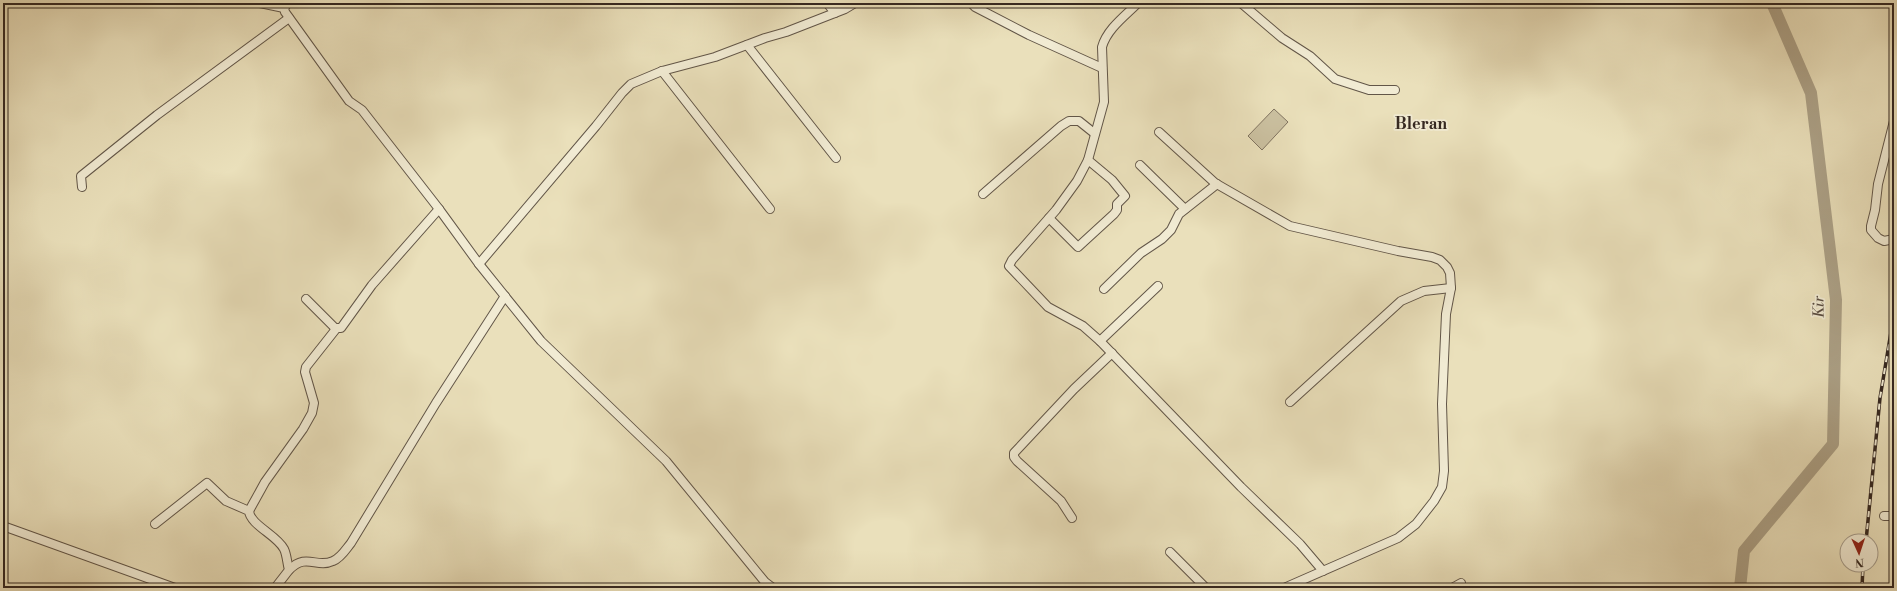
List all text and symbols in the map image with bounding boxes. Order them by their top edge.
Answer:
district label: Bleran [1395,114,1447,134]
water label: Kir [1809,295,1829,318]
north arrow [1839,533,1879,573]
text: N [1854,555,1864,569]

